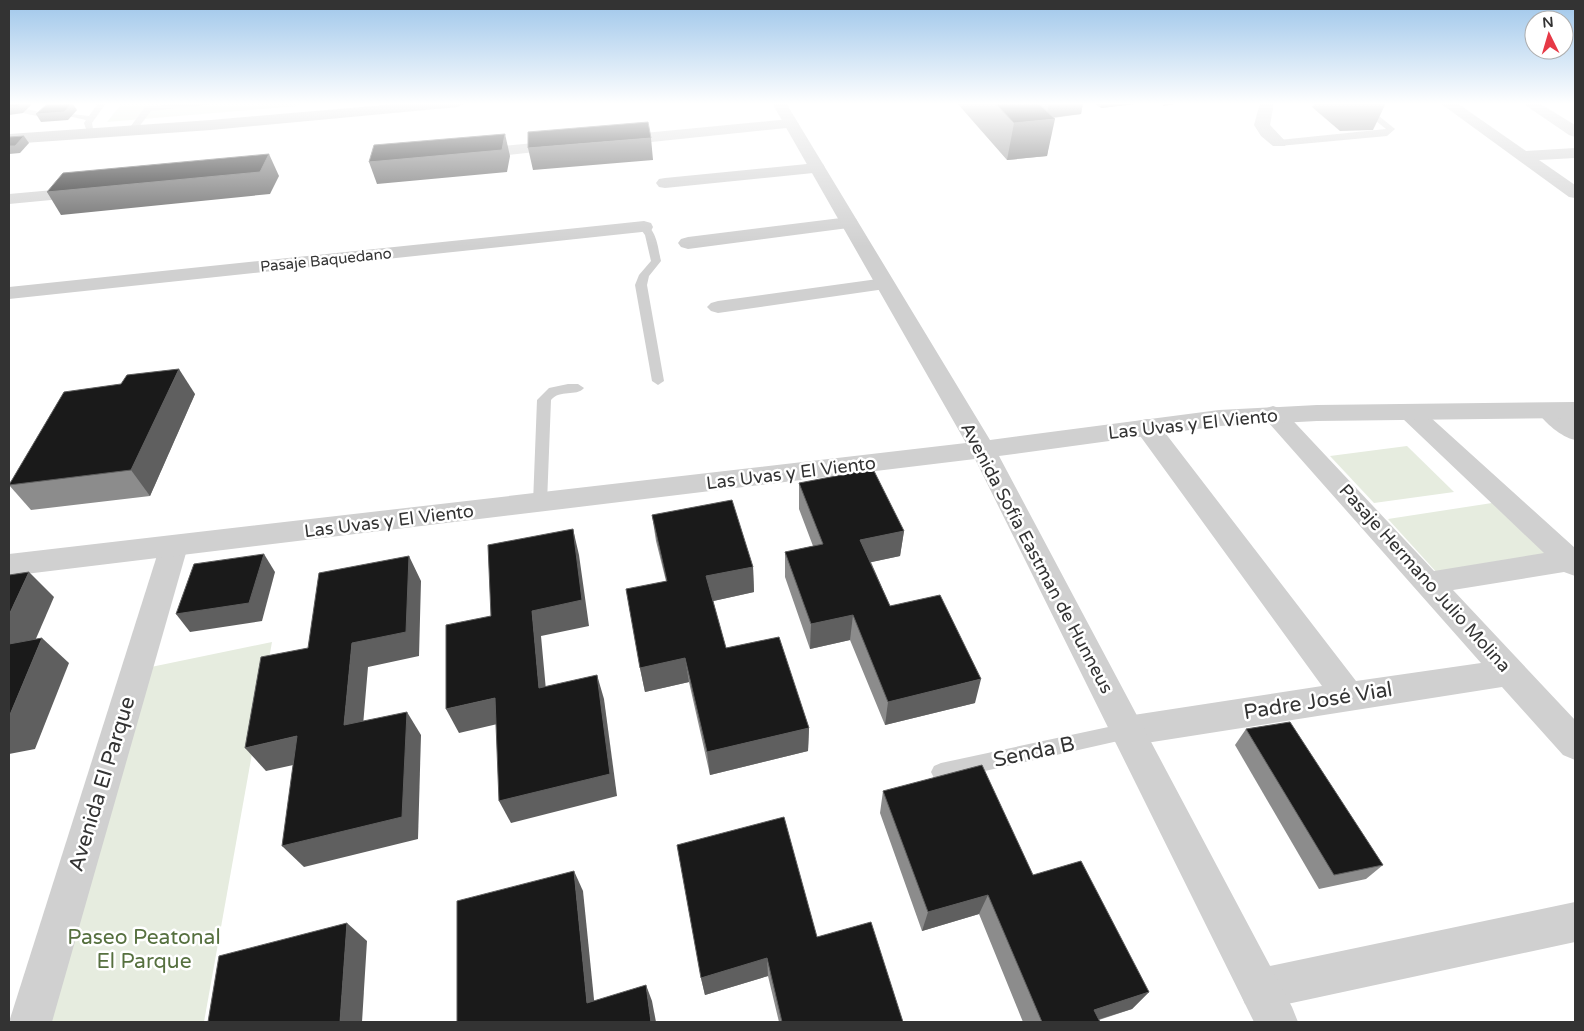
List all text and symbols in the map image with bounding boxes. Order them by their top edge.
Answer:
north arrow [1524,10,1574,60]
text: N [1542,14,1554,32]
street label: Pasaje Baquedano [259,244,393,276]
street label: Las Uvas y El Viento [1107,404,1279,444]
street label: Avenida Sofía Eastman de Hunneus [956,419,1118,697]
street label: Las Uvas y El Viento [705,452,877,494]
street label: Pasaje Hermano Julio Molina [1335,479,1515,677]
street label: Las Uvas y El Viento [303,500,475,542]
street label: Padre José Vial [1242,677,1394,725]
street label: Avenida El Parque [64,693,141,874]
street label: Senda B [991,731,1077,773]
park label: Paseo Peatonal El Parque [67,925,221,974]

